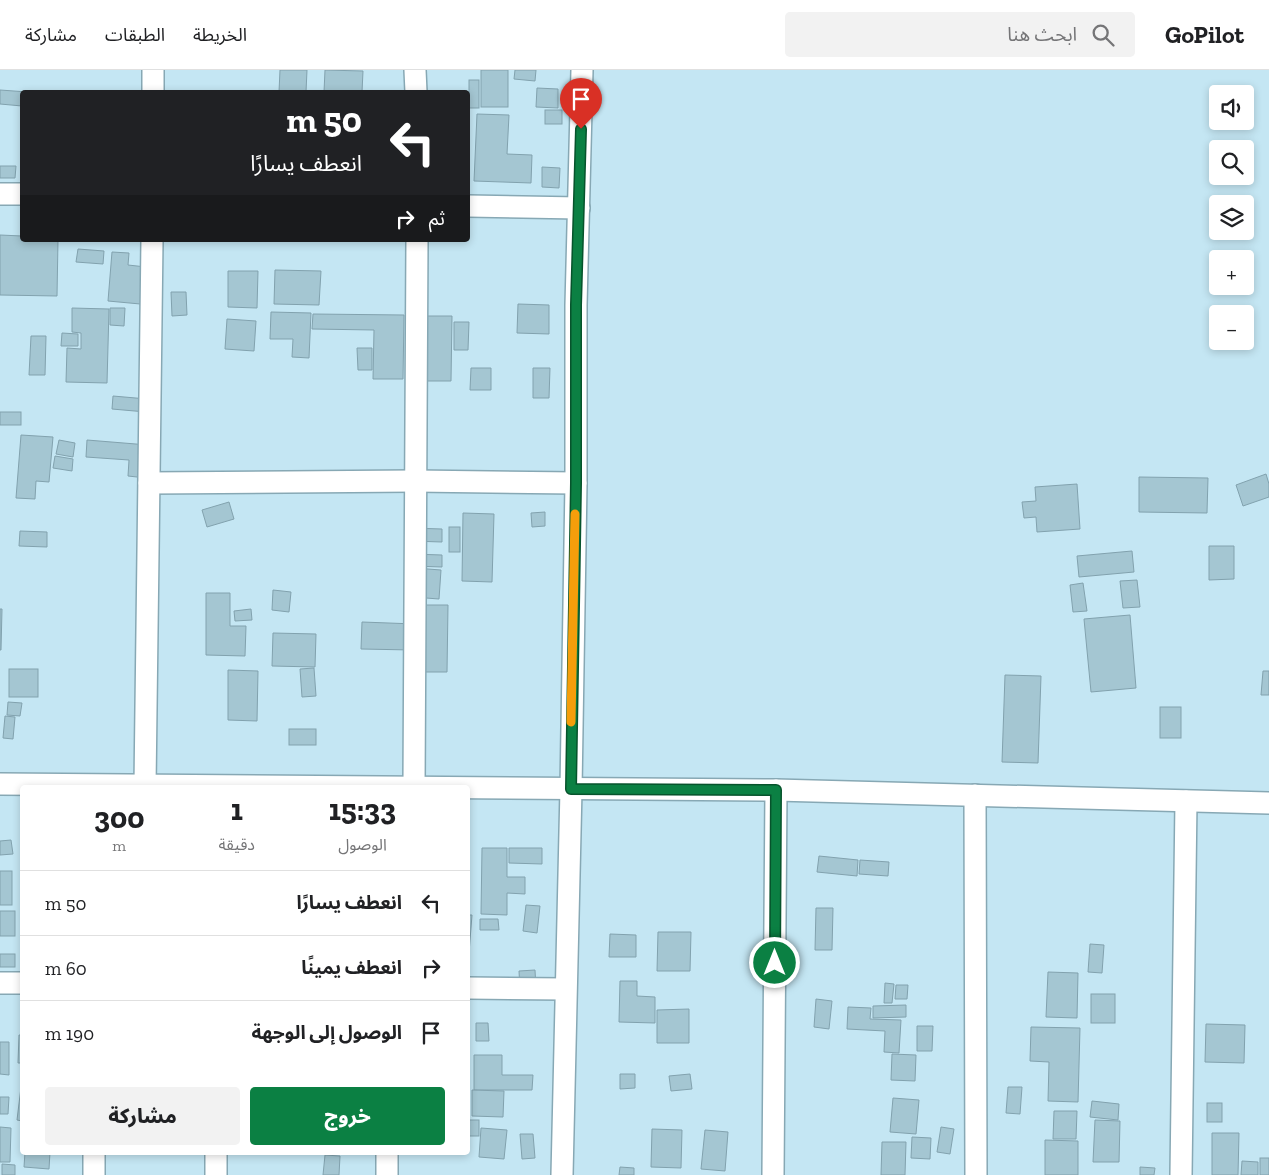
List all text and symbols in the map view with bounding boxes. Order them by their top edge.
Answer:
search box [785,12,1135,57]
text: GoPilot [1165,20,1244,49]
icon: search [1089,21,1117,49]
text: ابحث هنا [1007,23,1077,46]
text: مشاركة [25,24,77,46]
text: الطبقات [105,24,165,46]
text: الخريطة [193,24,247,46]
pin [560,78,602,129]
icon: arrive [567,85,595,113]
map controls [1209,85,1254,350]
button: sound [1209,85,1254,130]
text: 50 m [286,99,362,141]
icon: left [380,110,445,175]
button: search [1209,140,1254,185]
text: انعطف يسارًا [250,150,362,177]
button: layers [1209,195,1254,240]
icon: right [391,205,419,233]
text: ثم [429,207,445,230]
button: + [1209,250,1254,295]
button: − [1209,305,1254,350]
text: 1 [231,792,243,828]
text: 15:33 [329,792,396,828]
text: 300 [94,800,145,836]
text: دقيقة [218,835,255,854]
text: الوصول [338,835,387,854]
text: m [112,836,126,855]
icon: left [417,889,445,917]
text: انعطف يسارًا [296,891,402,914]
text: 50 m [45,892,86,915]
position arrow [748,936,800,988]
icon: right [417,954,445,982]
text: انعطف يمينًا [301,956,402,979]
text: 60 m [45,957,87,980]
icon: arrive [417,1019,445,1047]
text: الوصول إلى الوجهة [251,1021,402,1044]
text: 190 m [45,1022,94,1045]
button: مشاركة [45,1087,240,1145]
button: خروج [250,1087,445,1145]

